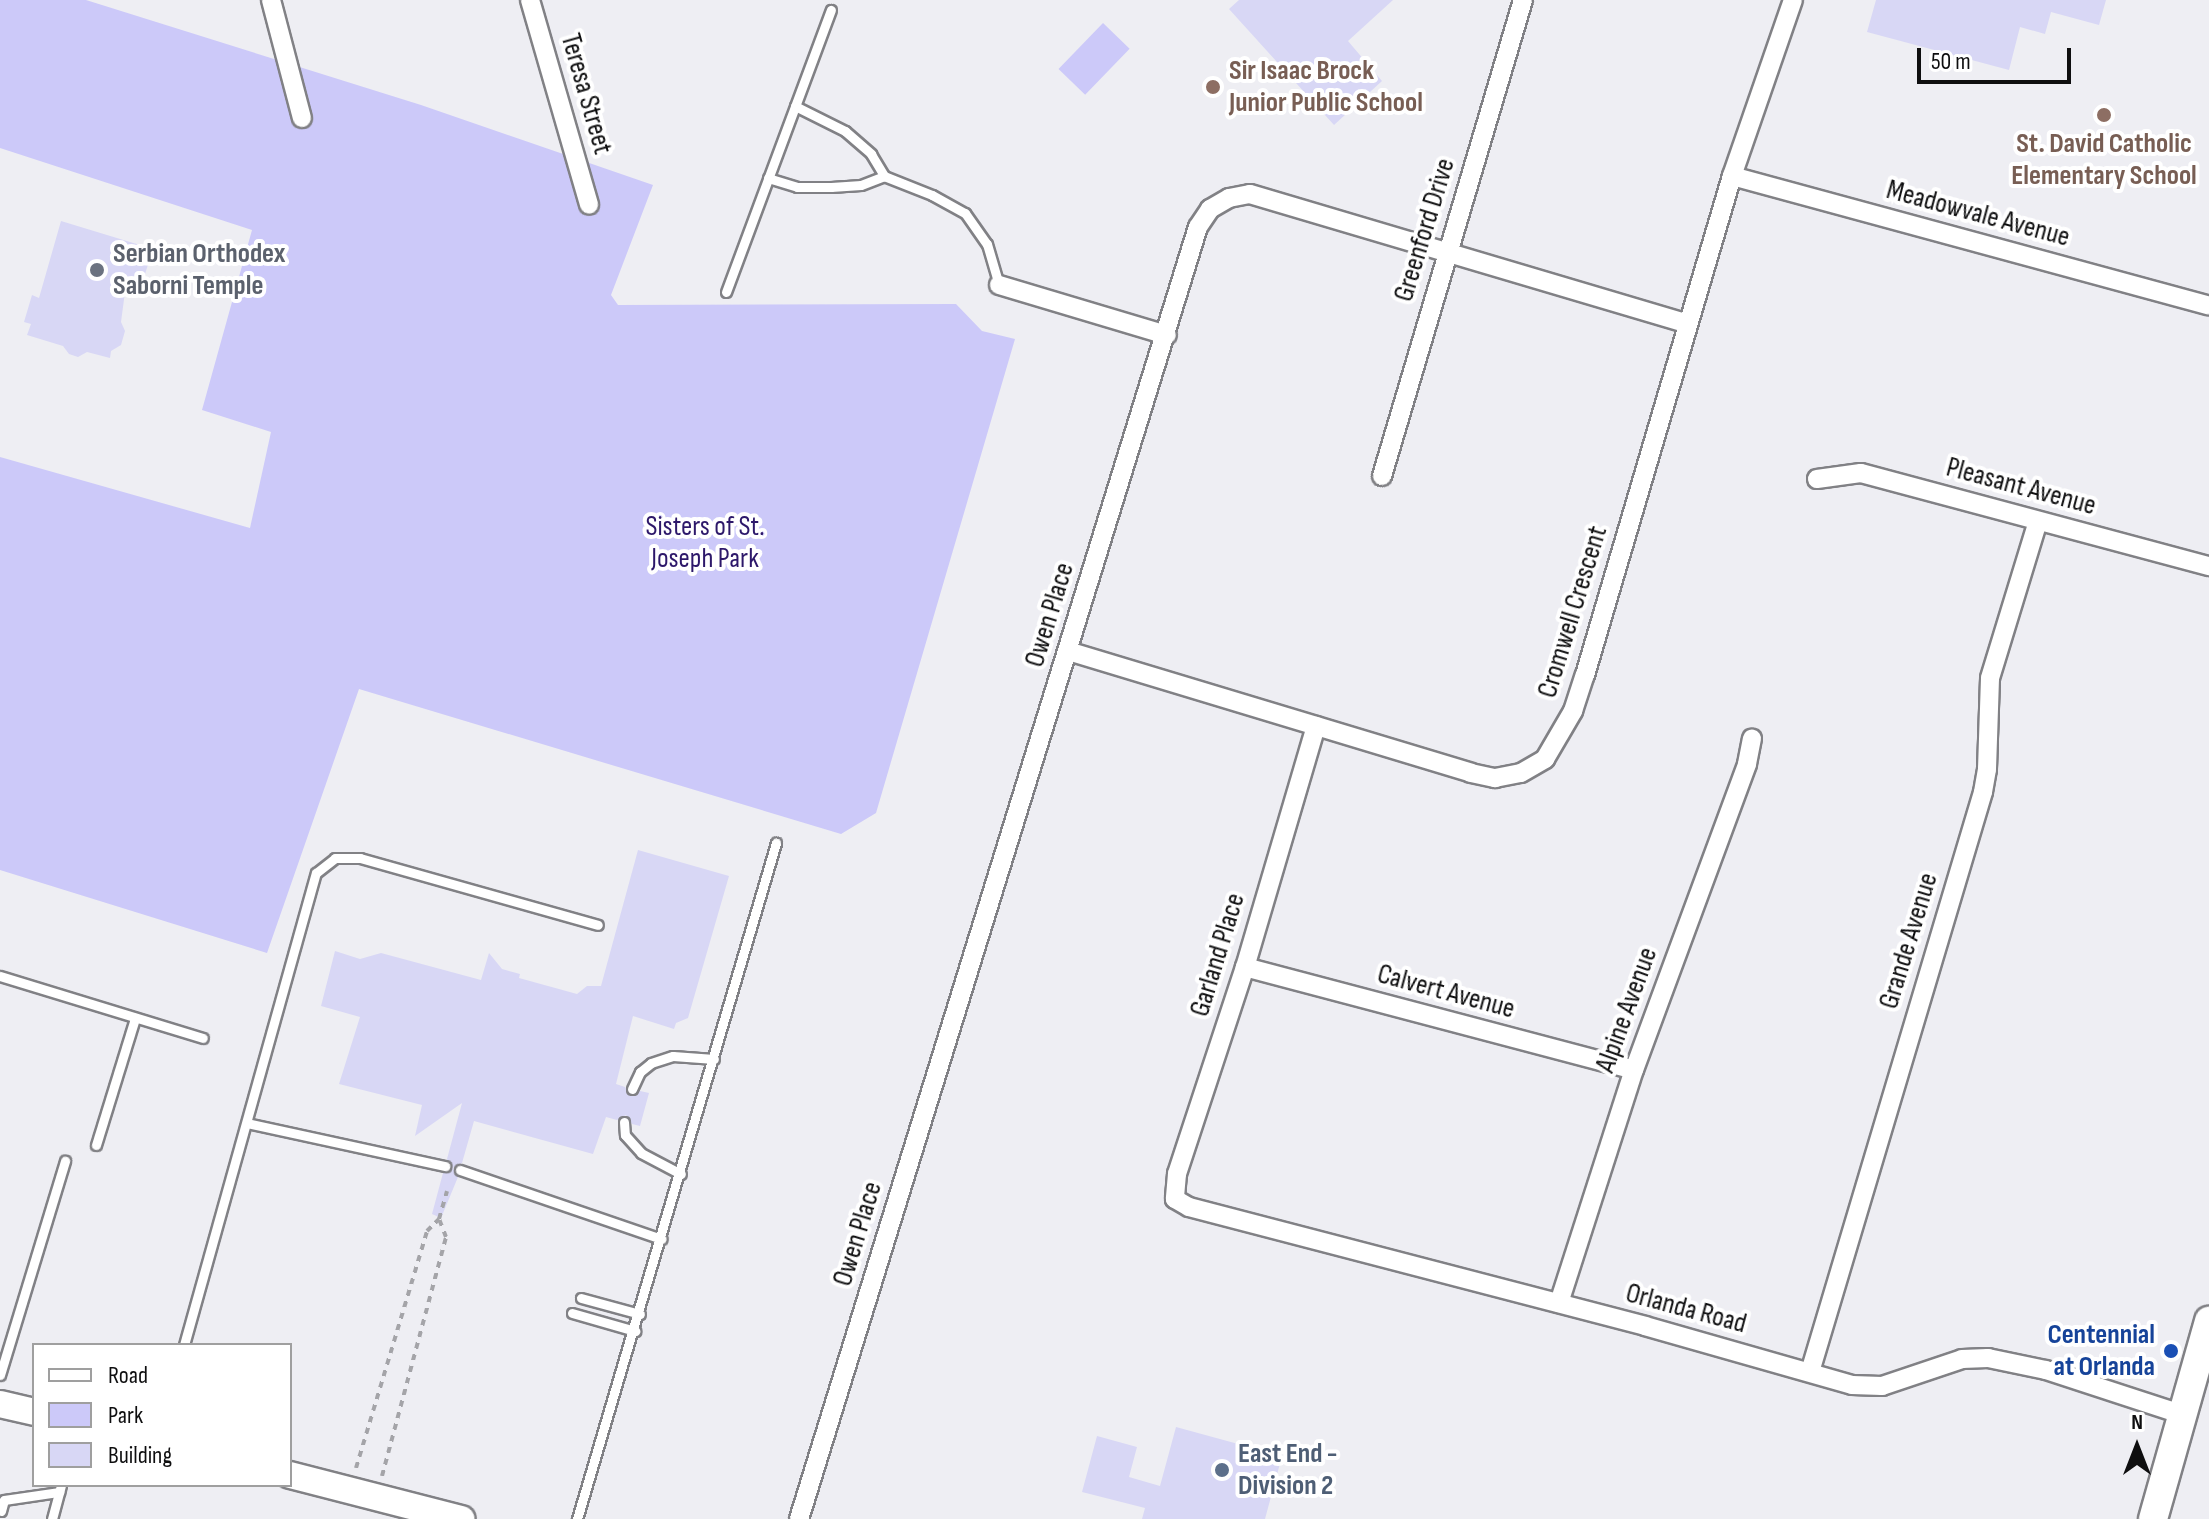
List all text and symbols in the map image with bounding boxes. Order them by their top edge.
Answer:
street label: Teresa Street [553,30,619,158]
scale bar [1921,32,2075,82]
text: 50 m [1931,47,1971,76]
place label: Sir Isaac Brock Junior Public School [1229,54,1423,120]
marker: Sir Isaac Brock Junior Public School [1204,78,1222,96]
marker: St. David Catholic Elementary School [2095,106,2113,124]
place label: St. David Catholic Elementary School [2011,127,2197,193]
street label: Greenford Drive [1387,154,1463,306]
street label: Meadowvale Avenue [1883,173,2073,255]
place label: Serbian Orthodex Saborni Temple [113,237,285,303]
marker: Serbian Orthodex Saborni Temple [88,261,106,279]
street label: Pleasant Avenue [1943,451,2099,523]
park label: Sisters of St. Joseph Park [645,510,765,576]
street label: Cromwell Crescent [1531,522,1615,702]
street label: Owen Place [1018,559,1082,671]
street label: Grande Avenue [1872,869,1946,1013]
street label: Garland Place [1183,889,1253,1021]
street label: Alpine Avenue [1589,943,1665,1077]
street label: Calvert Avenue [1374,958,1518,1026]
street label: Owen Place [826,1178,890,1290]
street label: Orlanda Road [1622,1277,1750,1341]
place label: Centennial at Orlanda [2047,1318,2155,1384]
marker: Centennial at Orlanda [2162,1342,2180,1360]
legend [32,1343,292,1487]
text: Road [108,1361,148,1390]
text: Park [108,1401,143,1430]
north arrow [2097,1407,2177,1487]
text: N [2131,1409,2143,1436]
place label: East End - Division 2 [1238,1437,1338,1503]
text: Building [108,1441,172,1470]
marker: East End - Division 2 [1213,1461,1231,1479]

